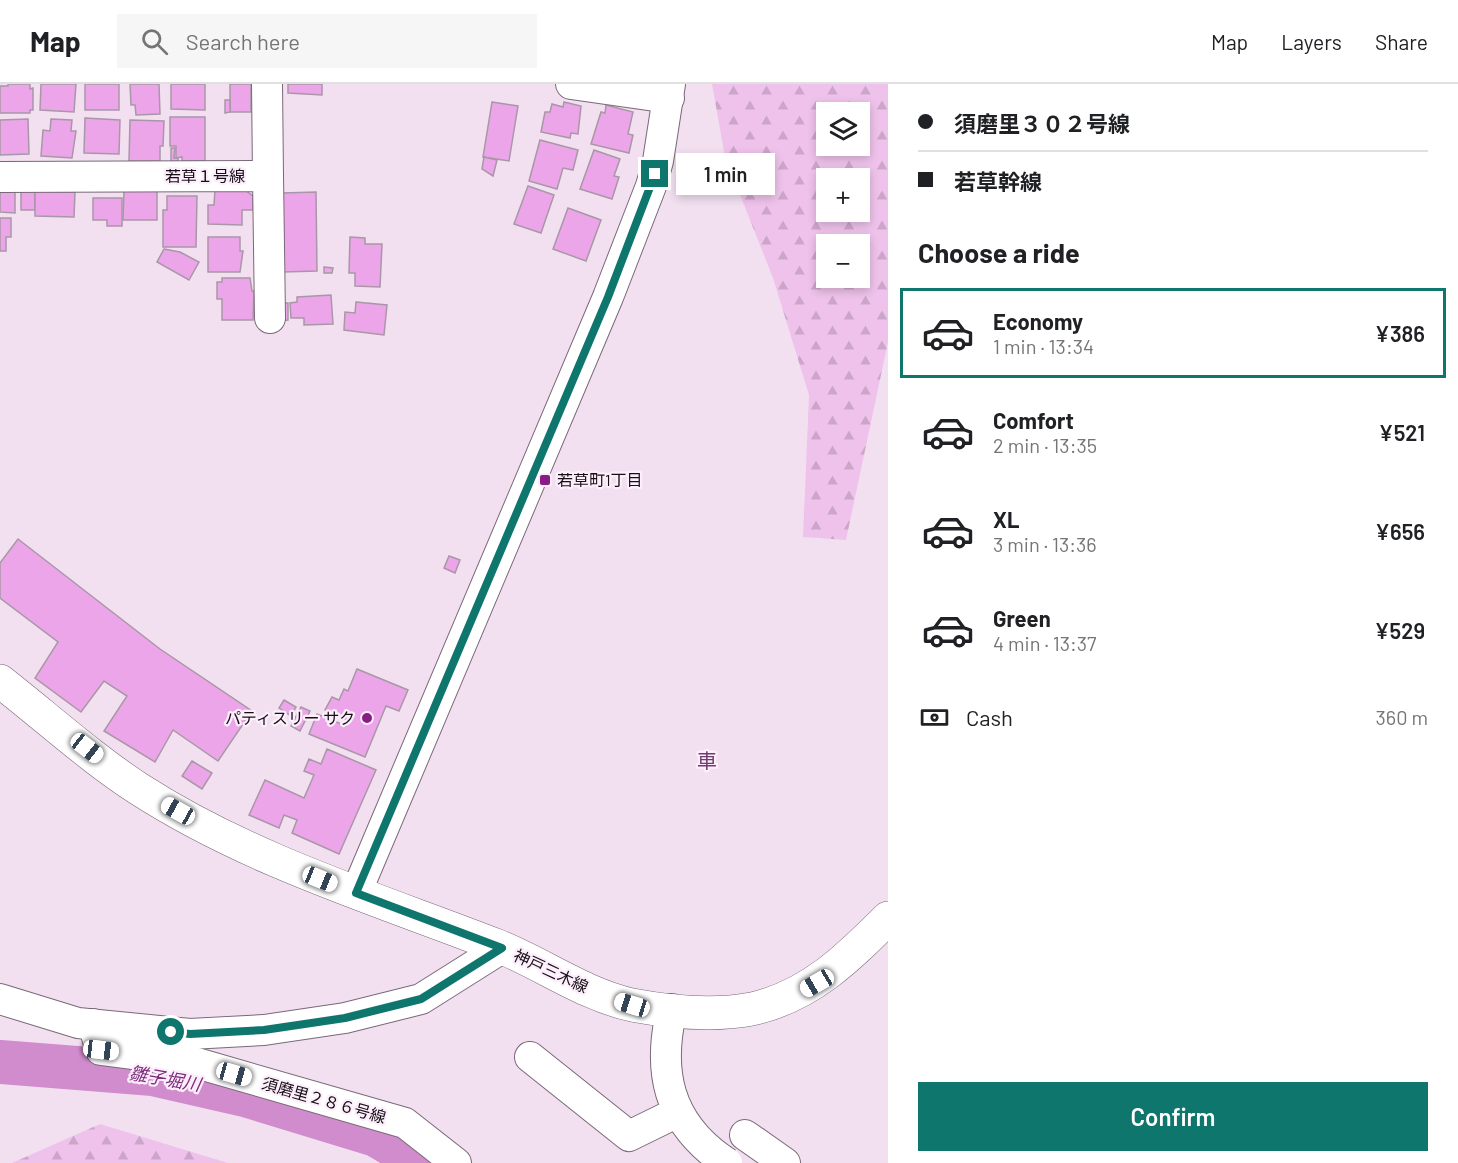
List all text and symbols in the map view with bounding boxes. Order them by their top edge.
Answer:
search box [117,14,537,68]
text: Map [30,24,81,58]
icon: search [138,25,171,58]
text: Search here [186,28,300,54]
text: Map [1211,29,1248,54]
text: Layers [1281,29,1342,54]
text: Share [1375,29,1428,54]
map controls [816,102,870,288]
button: layers [816,102,870,156]
text: 須磨里３０２号線 [954,110,1130,136]
callout: 1 min [676,153,775,195]
route end [641,160,668,187]
text: 1 min [704,162,747,186]
street label: 若草１号線 [165,166,245,185]
button: + [816,168,870,222]
text: 若草幹線 [954,168,1042,194]
button: − [816,234,870,288]
text: Choose a ride [918,236,1080,268]
icon: car [921,306,975,360]
text: Economy [993,308,1083,334]
text: ¥386 [1375,320,1425,346]
text: 1 min · 13:34 [993,334,1094,358]
icon: car [921,405,975,459]
text: Comfort [993,407,1074,433]
text: ¥521 [1379,419,1425,445]
text: 2 min · 13:35 [993,433,1097,457]
place label: 若草町1丁目 [557,470,643,489]
marker: 若草町1丁目 [538,473,552,487]
icon: car [921,504,975,558]
text: XL [993,506,1019,532]
text: ¥656 [1375,518,1425,544]
text: 3 min · 13:36 [993,532,1097,556]
icon: car [921,603,975,657]
text: Green [993,605,1051,631]
text: ¥529 [1375,617,1425,643]
text: 4 min · 13:37 [993,631,1096,655]
icon: cash [918,701,951,734]
text: Cash [966,704,1013,730]
text: 360 m [1376,705,1428,729]
place label: パティスリー サク [225,708,355,727]
marker: パティスリー サク [360,711,374,725]
car [67,730,107,766]
district label: 車 [697,748,717,772]
car [158,794,198,828]
car [300,864,340,894]
street label: 神戸三木線 [511,945,591,996]
car [797,966,837,1000]
car [612,991,652,1019]
route start [157,1018,184,1045]
car [82,1039,120,1061]
car [214,1060,254,1088]
water label: 雛子堀川 [128,1061,205,1095]
street label: 須磨里２８６号線 [260,1073,388,1126]
button: Confirm [918,1082,1428,1151]

